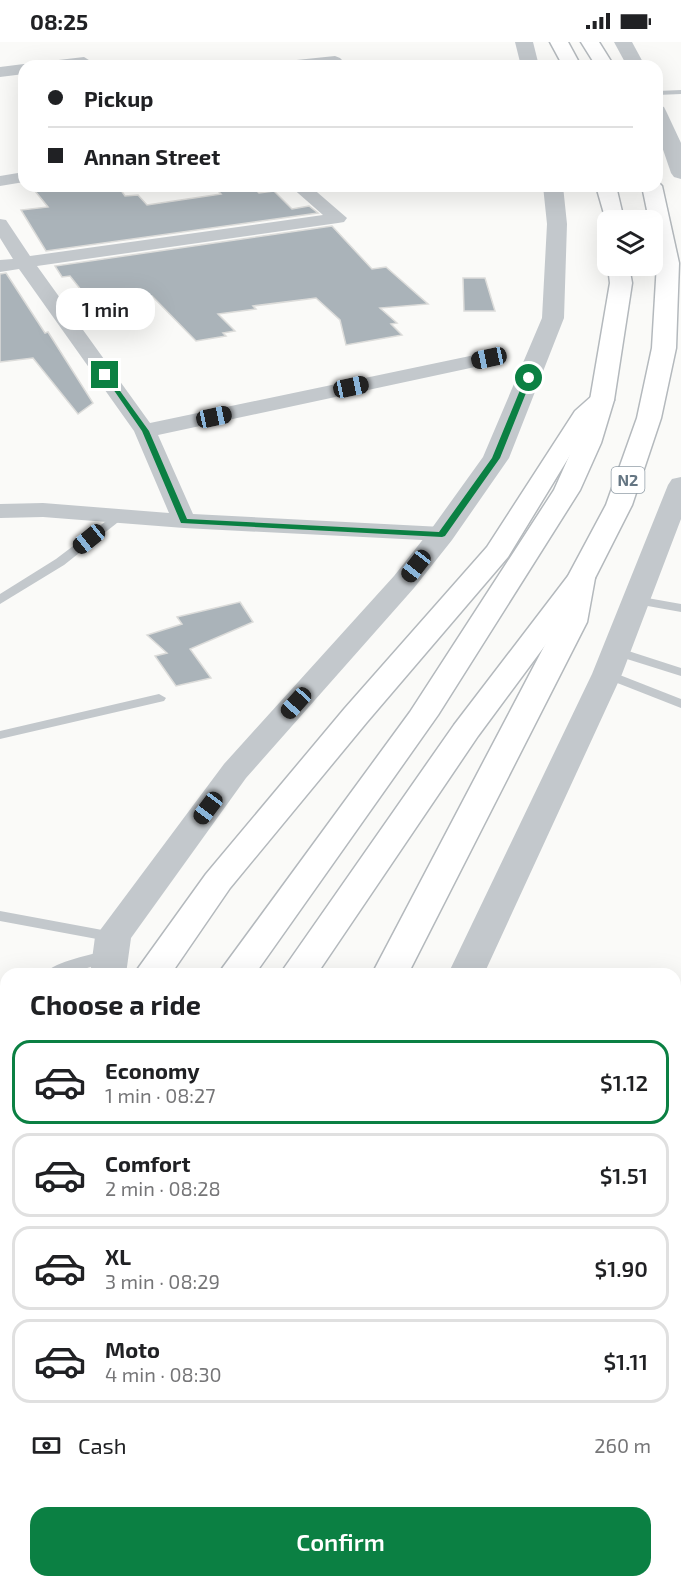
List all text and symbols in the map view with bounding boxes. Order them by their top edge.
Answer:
text: 08:25 [30,8,88,34]
text: Pickup [84,85,153,111]
text: Annan Street [84,143,220,169]
map controls [597,210,663,276]
button: layers [597,210,663,276]
callout: 1 min [56,288,154,330]
text: 1 min [82,297,129,321]
car [470,345,508,371]
route end [91,361,118,388]
route start [515,364,542,391]
car [332,374,370,400]
car [195,404,233,430]
road number: N2 [612,467,644,493]
car [69,521,109,557]
car [398,546,434,586]
car [277,684,315,722]
car [190,788,226,828]
text: Choose a ride [30,988,201,1020]
icon: car [33,1055,87,1109]
text: Economy [105,1057,200,1083]
text: $1.12 [600,1069,648,1095]
text: 1 min · 08:27 [105,1083,216,1107]
icon: car [33,1148,87,1202]
text: Comfort [105,1150,190,1176]
text: $1.51 [600,1162,648,1188]
text: 2 min · 08:28 [105,1176,221,1200]
icon: car [33,1241,87,1295]
text: XL [105,1243,131,1269]
text: $1.90 [595,1255,648,1281]
text: 3 min · 08:29 [105,1269,220,1293]
icon: car [33,1334,87,1388]
text: Moto [105,1336,160,1362]
text: $1.11 [604,1348,648,1374]
text: 4 min · 08:30 [105,1362,222,1386]
icon: cash [30,1429,63,1462]
text: Cash [78,1432,127,1458]
text: 260 m [594,1433,651,1457]
button: Confirm [30,1507,651,1576]

